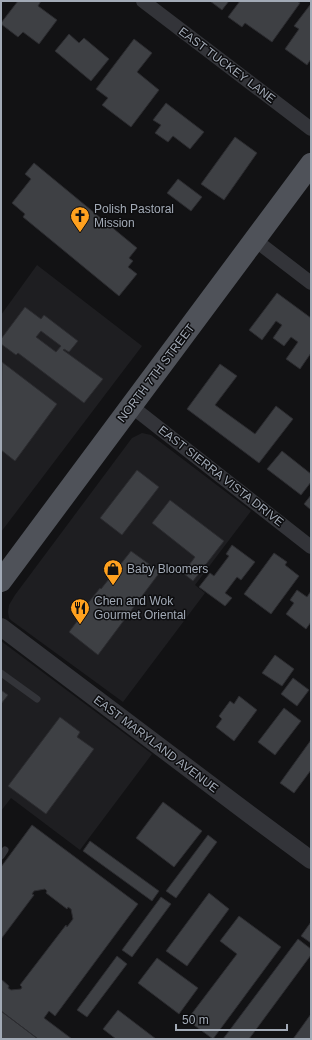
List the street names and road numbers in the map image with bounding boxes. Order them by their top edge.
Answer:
street label: EAST TUCKEY LANE [176,24,278,106]
street label: NORTH 7TH STREET [115,321,198,425]
street label: EAST SIERRA VISTA DRIVE [156,423,286,529]
street label: EAST MARYLAND AVENUE [91,693,221,795]

